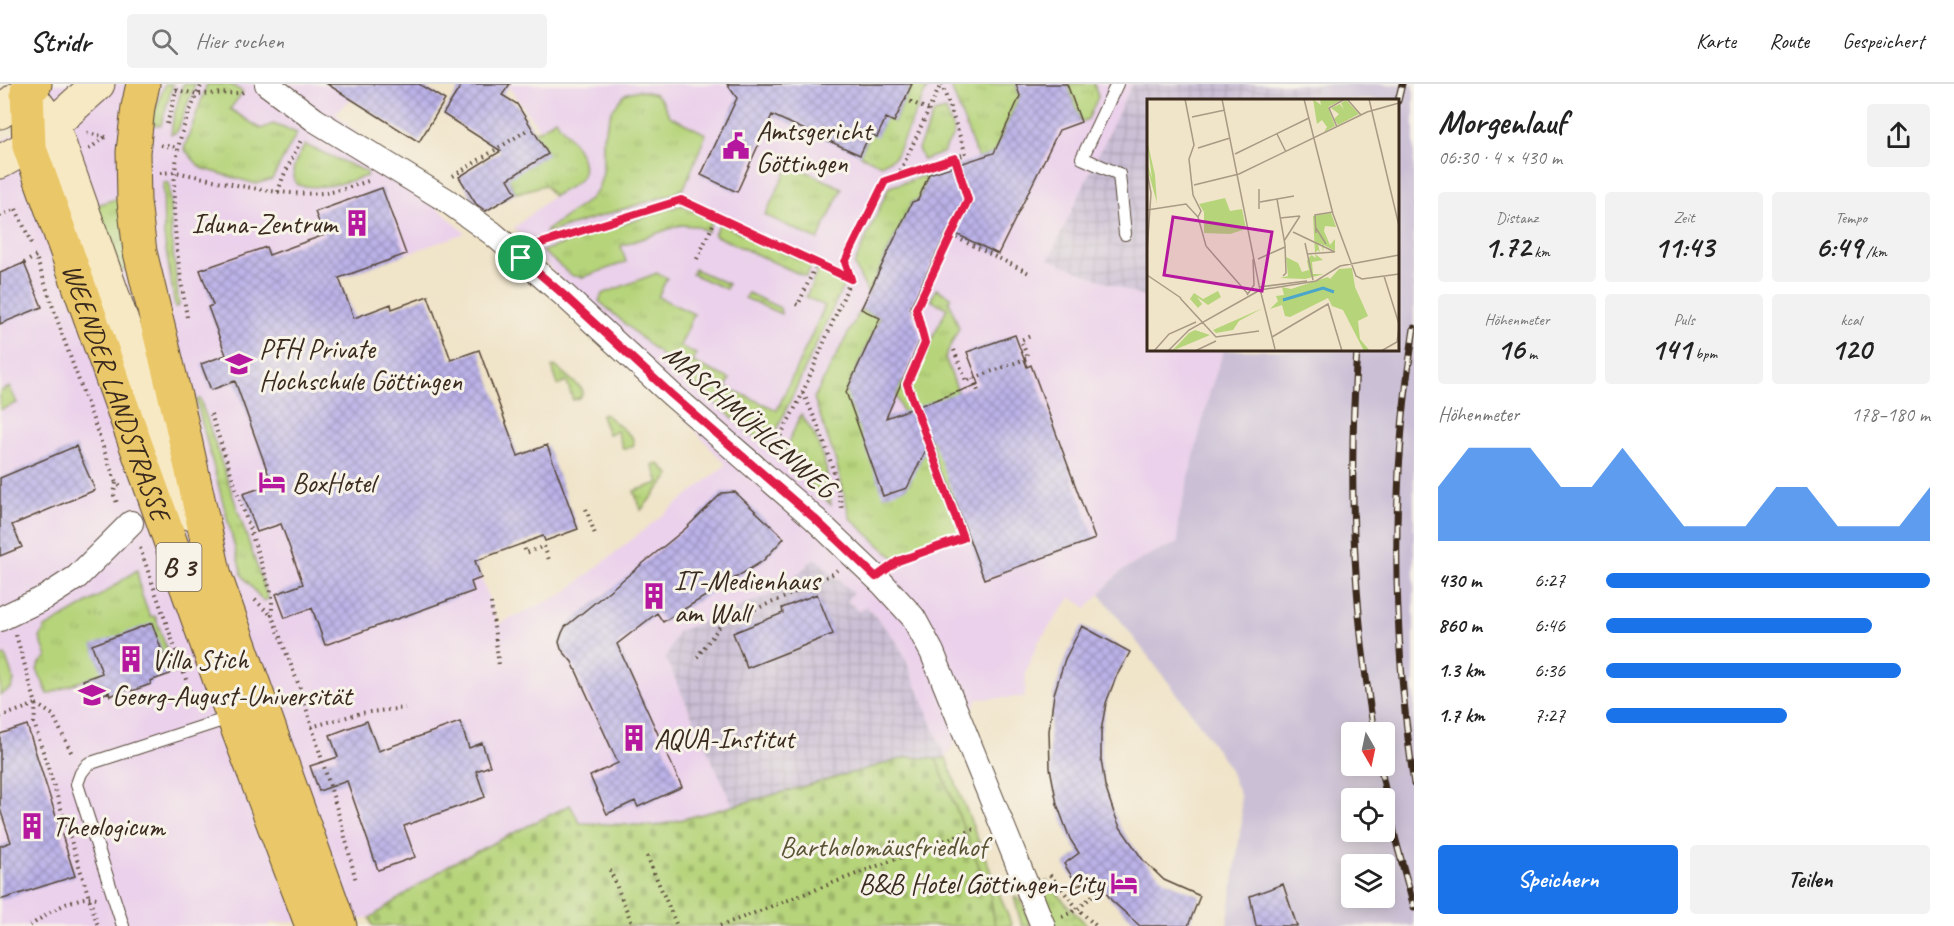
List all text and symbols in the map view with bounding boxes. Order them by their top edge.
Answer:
search box [127,14,547,68]
text: Stridr [30,24,91,59]
icon: search [148,25,181,58]
text: Hier suchen [196,27,284,55]
text: Karte [1696,28,1736,54]
text: Route [1769,28,1809,54]
text: Gespeichert [1842,28,1924,54]
inset map [1147,99,1399,351]
text: Morgenlauf [1438,101,1566,143]
button: share [1867,104,1930,167]
place label: Amtsgericht Göttingen [756,113,874,180]
public building icon: Amtsgericht Göttingen [721,131,751,161]
text: 06:30 · 4 × 430 m [1438,145,1562,170]
place label: Iduna-Zentrum [191,206,339,241]
building icon: Iduna-Zentrum [342,208,372,238]
text: Distanz [1496,208,1538,228]
text: Zeit [1673,208,1695,228]
text: Tempo [1835,208,1867,228]
text: 1.72 [1484,228,1530,266]
text: 11:43 [1654,228,1714,266]
text: 6:49 [1815,228,1862,266]
pin [495,232,546,283]
icon: arrive [504,241,537,274]
text: km [1530,242,1550,262]
text: /km [1862,242,1887,262]
street label: WEENDER LANDSTRASSE [55,259,180,529]
text: Höhenmeter [1485,310,1549,330]
text: Puls [1673,310,1695,330]
text: kcal [1840,310,1862,330]
text: 16 [1497,330,1524,368]
text: 141 [1651,330,1691,368]
text: 120 [1831,330,1871,368]
place label: PFH Private Hochschule Göttingen [259,331,462,398]
street label: MASCHMÜHLENWEG [657,337,846,507]
text: m [1524,344,1537,364]
text: bpm [1691,344,1717,364]
school or university icon: PFH Private Hochschule Göttingen [224,349,254,379]
text: Höhenmeter [1438,402,1519,427]
text: 178–180 m [1851,402,1930,427]
place label: BoxHotel [292,465,380,500]
hotel icon: BoxHotel [257,467,287,497]
road number: B 3 [156,543,201,591]
place label: IT-Medienhaus am Wall [674,563,822,630]
text: 430 m [1438,568,1481,593]
text: 6:27 [1534,568,1565,593]
building icon: IT-Medienhaus am Wall [639,581,669,611]
text: 860 m [1438,613,1482,638]
text: 6:46 [1534,613,1565,638]
place label: Villa Stich [151,642,249,677]
building icon: Villa Stich [116,644,146,674]
text: 1.3 km [1438,658,1485,683]
text: 6:36 [1534,658,1565,683]
place label: Georg-August-Universität [112,678,354,713]
school or university icon: Georg-August-Universität [77,680,107,710]
text: 1.7 km [1438,703,1484,728]
text: 7:27 [1534,703,1565,728]
place label: AQUA-Institut [654,721,797,756]
north arrow [1341,722,1395,776]
map controls [1341,722,1395,908]
building icon: AQUA-Institut [619,723,649,753]
button: locate [1341,788,1395,842]
place label: Theologicum [52,809,166,844]
building icon: Theologicum [17,811,47,841]
park label: Bartholomäusfriedhof [780,829,993,864]
button: Speichern [1438,845,1678,914]
button: Teilen [1690,845,1930,914]
button: layers [1341,854,1395,908]
place label: B&B Hotel Göttingen-City [859,866,1106,901]
hotel icon: B&B Hotel Göttingen-City [1109,868,1139,898]

